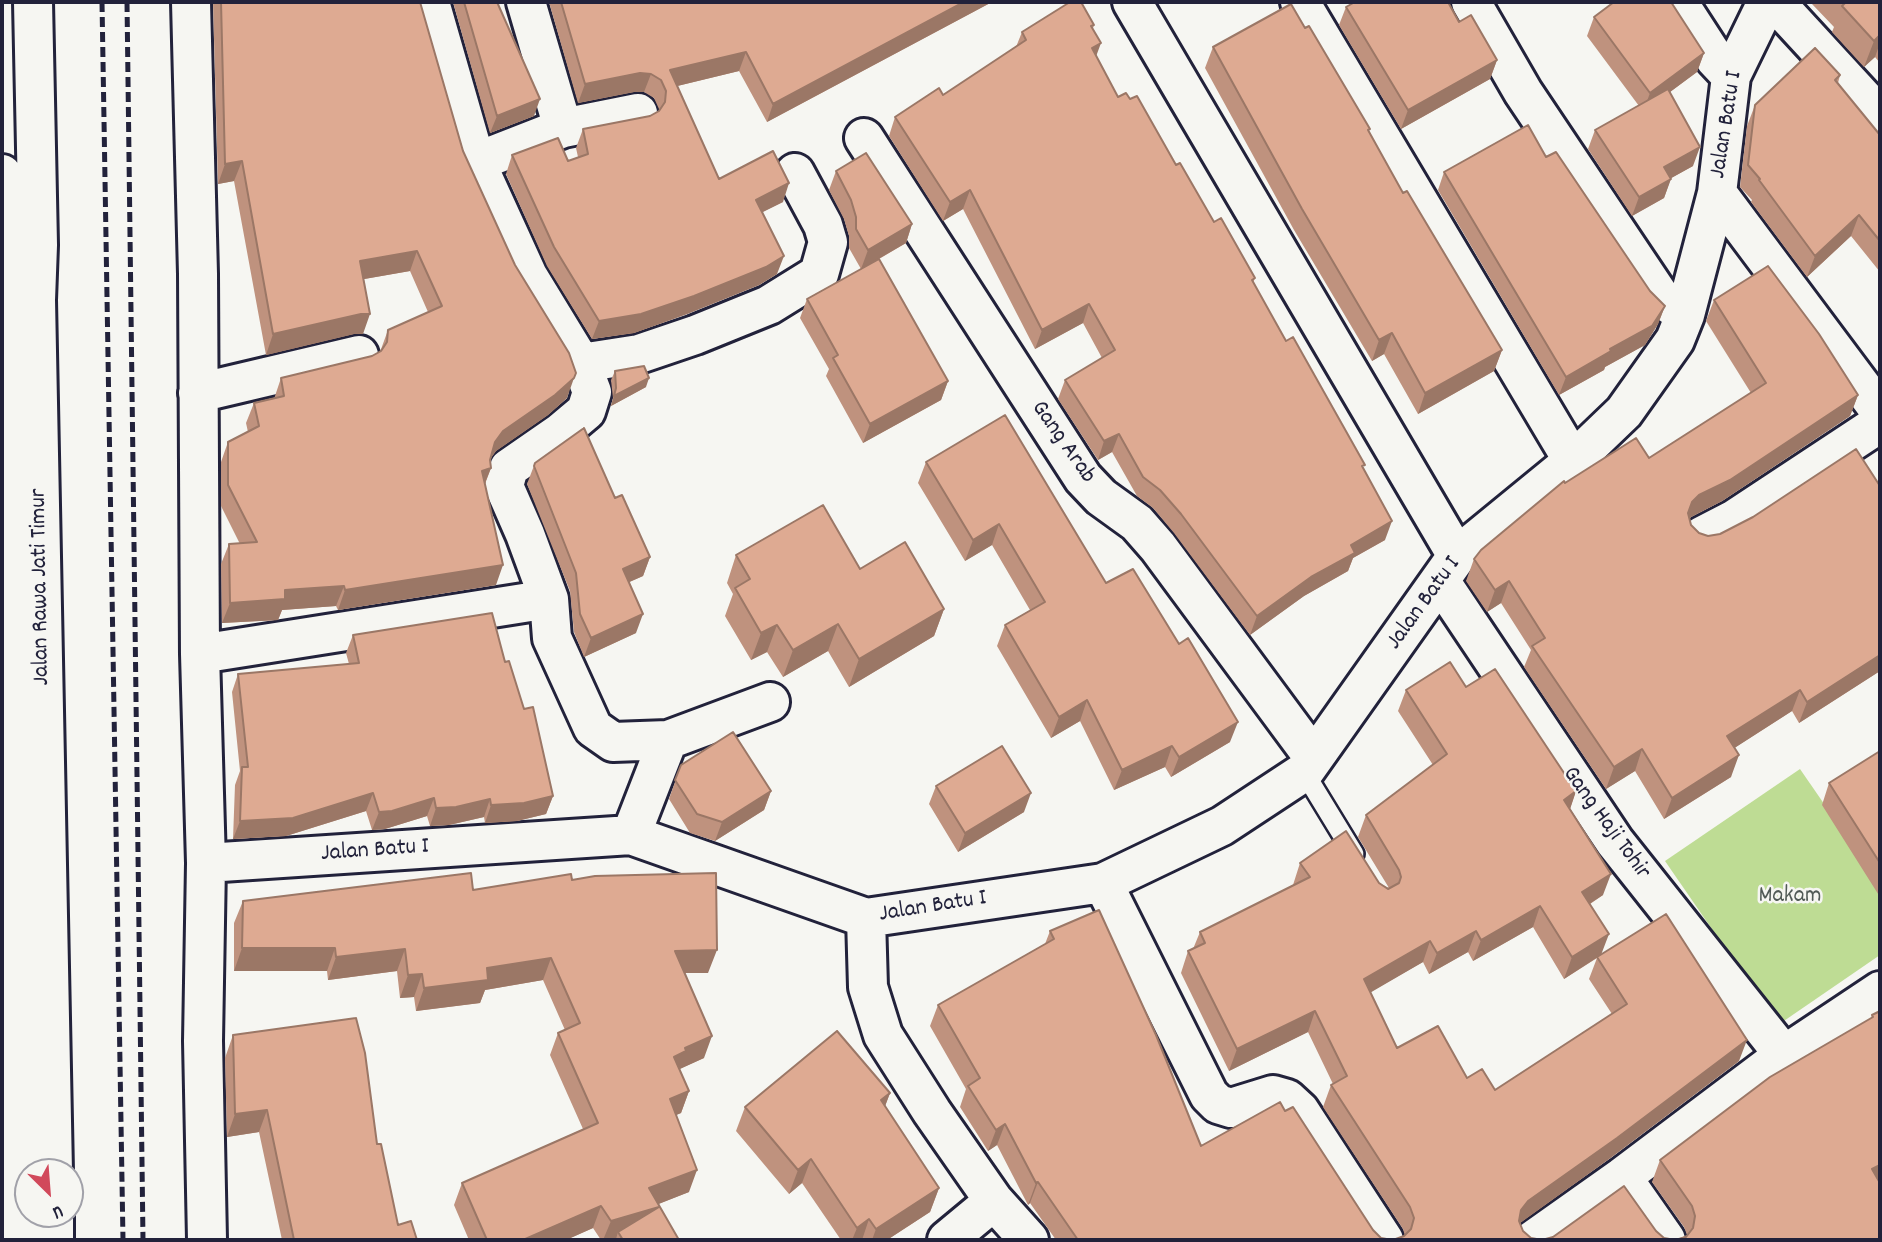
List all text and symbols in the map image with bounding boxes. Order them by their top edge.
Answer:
street label: Jalan Batu I [1705,69,1751,181]
street label: Gang Arab [1023,396,1101,490]
street label: Jalan Rawa Jati Timur [26,488,58,686]
street label: Jalan Batu I [1382,552,1468,656]
street label: Gang Haji Tohir [1554,762,1656,886]
street label: Jalan Batu I [320,834,430,870]
park label: Makam [1759,884,1821,912]
street label: Jalan Batu I [877,885,989,931]
north arrow [14,1158,84,1228]
text: U [47,1196,67,1225]

